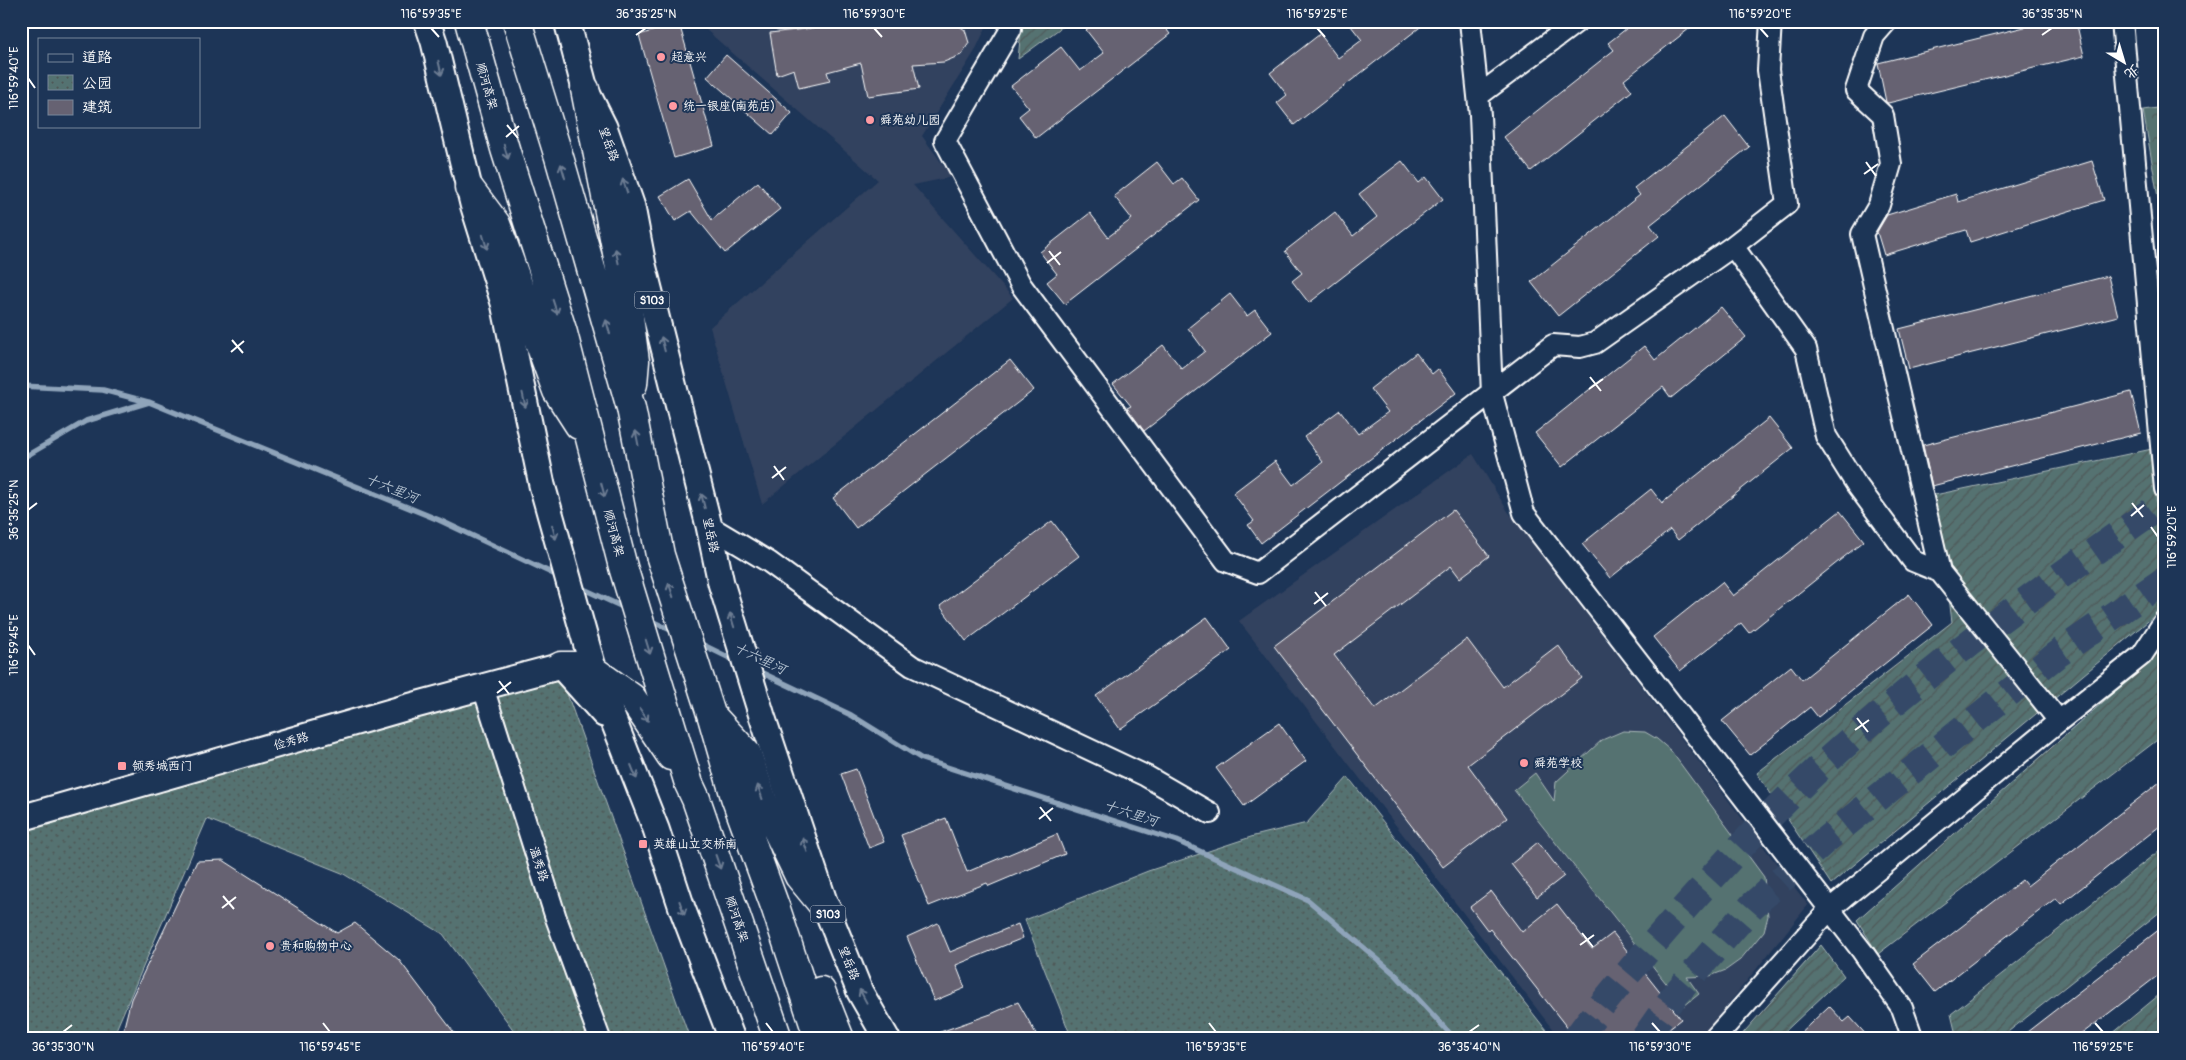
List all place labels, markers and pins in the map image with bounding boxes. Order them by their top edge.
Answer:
place label: 超意兴 [671,50,707,65]
marker: 超意兴 [655,51,667,63]
place label: 统一银座(南苑店) [683,99,775,114]
marker: 统一银座(南苑店) [667,100,679,112]
place label: 舜苑幼儿园 [880,113,940,128]
marker: 舜苑幼儿园 [864,114,876,126]
place label: 舜苑学校 [1534,756,1582,771]
marker: 舜苑学校 [1518,757,1530,769]
place label: 领秀城西门 [132,759,192,774]
marker: 领秀城西门 [116,760,128,772]
place label: 英雄山立交桥南 [653,837,737,852]
marker: 英雄山立交桥南 [637,838,649,850]
place label: 贵和购物中心 [280,939,352,954]
marker: 贵和购物中心 [264,940,276,952]

